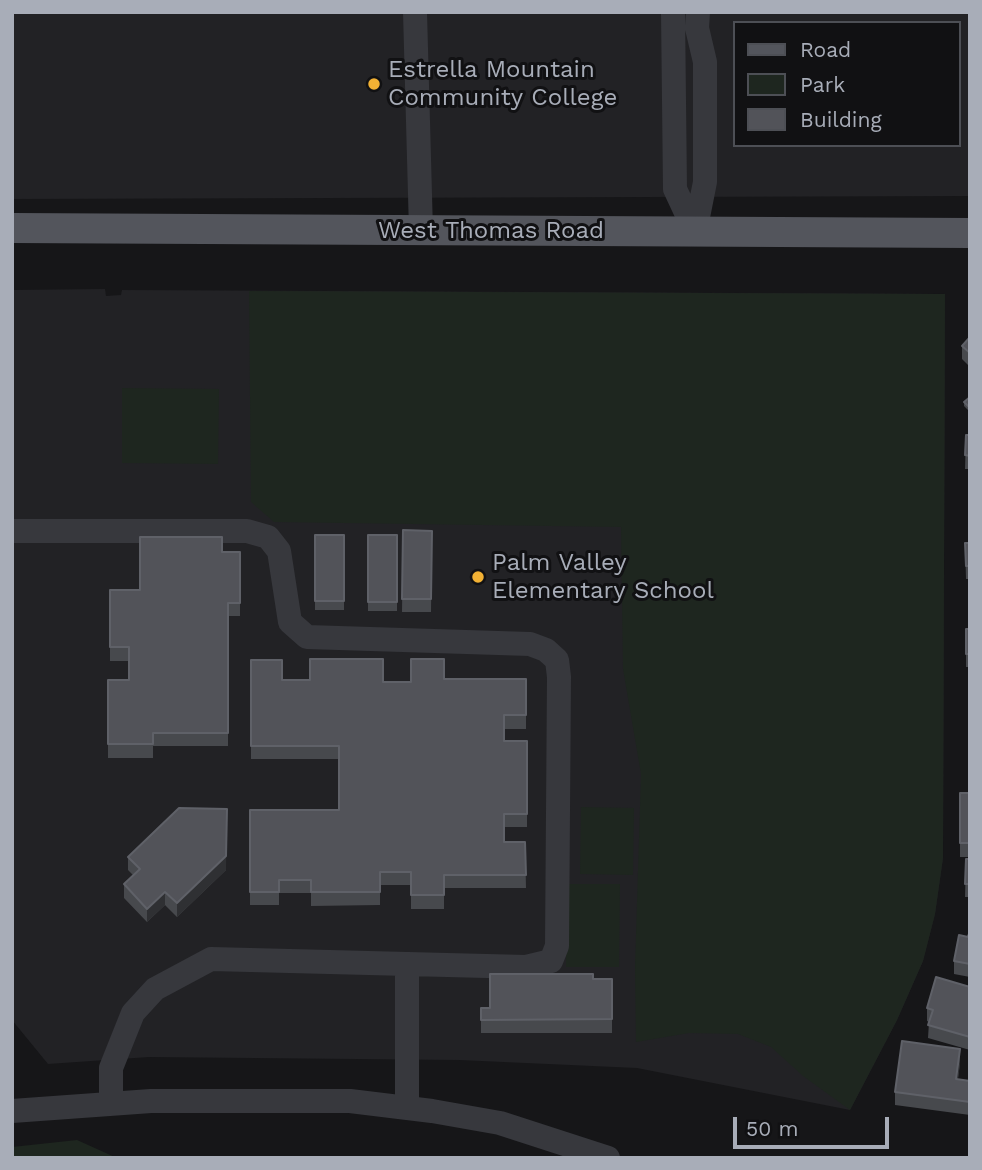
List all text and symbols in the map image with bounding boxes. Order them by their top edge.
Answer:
legend [734,21,961,147]
text: Road [800,37,851,62]
place label: Estrella Mountain Community College [388,56,617,112]
text: Park [800,72,845,97]
marker: Estrella Mountain Community College [366,76,382,92]
text: Building [800,107,882,132]
street label: West Thomas Road [378,217,604,245]
place label: Palm Valley Elementary School [492,549,714,605]
marker: Palm Valley Elementary School [470,569,486,585]
scale bar [737,1104,893,1148]
text: 50 m [746,1116,798,1141]

